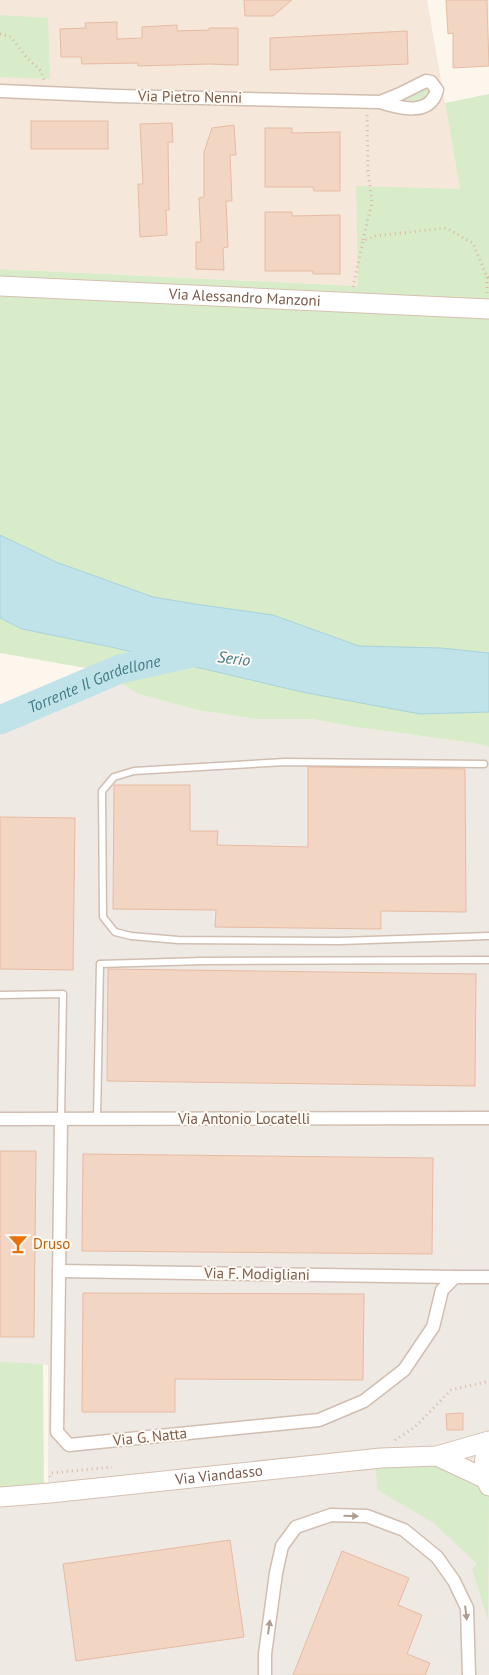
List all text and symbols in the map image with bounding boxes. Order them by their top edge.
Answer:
street label: Via Pietro Nenni [137,86,242,107]
street label: Via Alessandro Manzoni [167,284,321,310]
water label: Serio [216,646,252,670]
water label: Torrente Il Gardellone [24,650,163,717]
street label: Via Antonio Locatelli [177,1109,310,1128]
bar icon: Druso [7,1233,29,1255]
place label: Druso [33,1234,70,1253]
street label: Via F. Modigliani [203,1263,310,1284]
street label: Via G. Natta [111,1423,188,1450]
street label: Via Viandasso [173,1461,264,1489]
one-way arrow [344,1512,360,1520]
one-way arrow [462,1606,470,1622]
one-way arrow [265,1618,273,1634]

